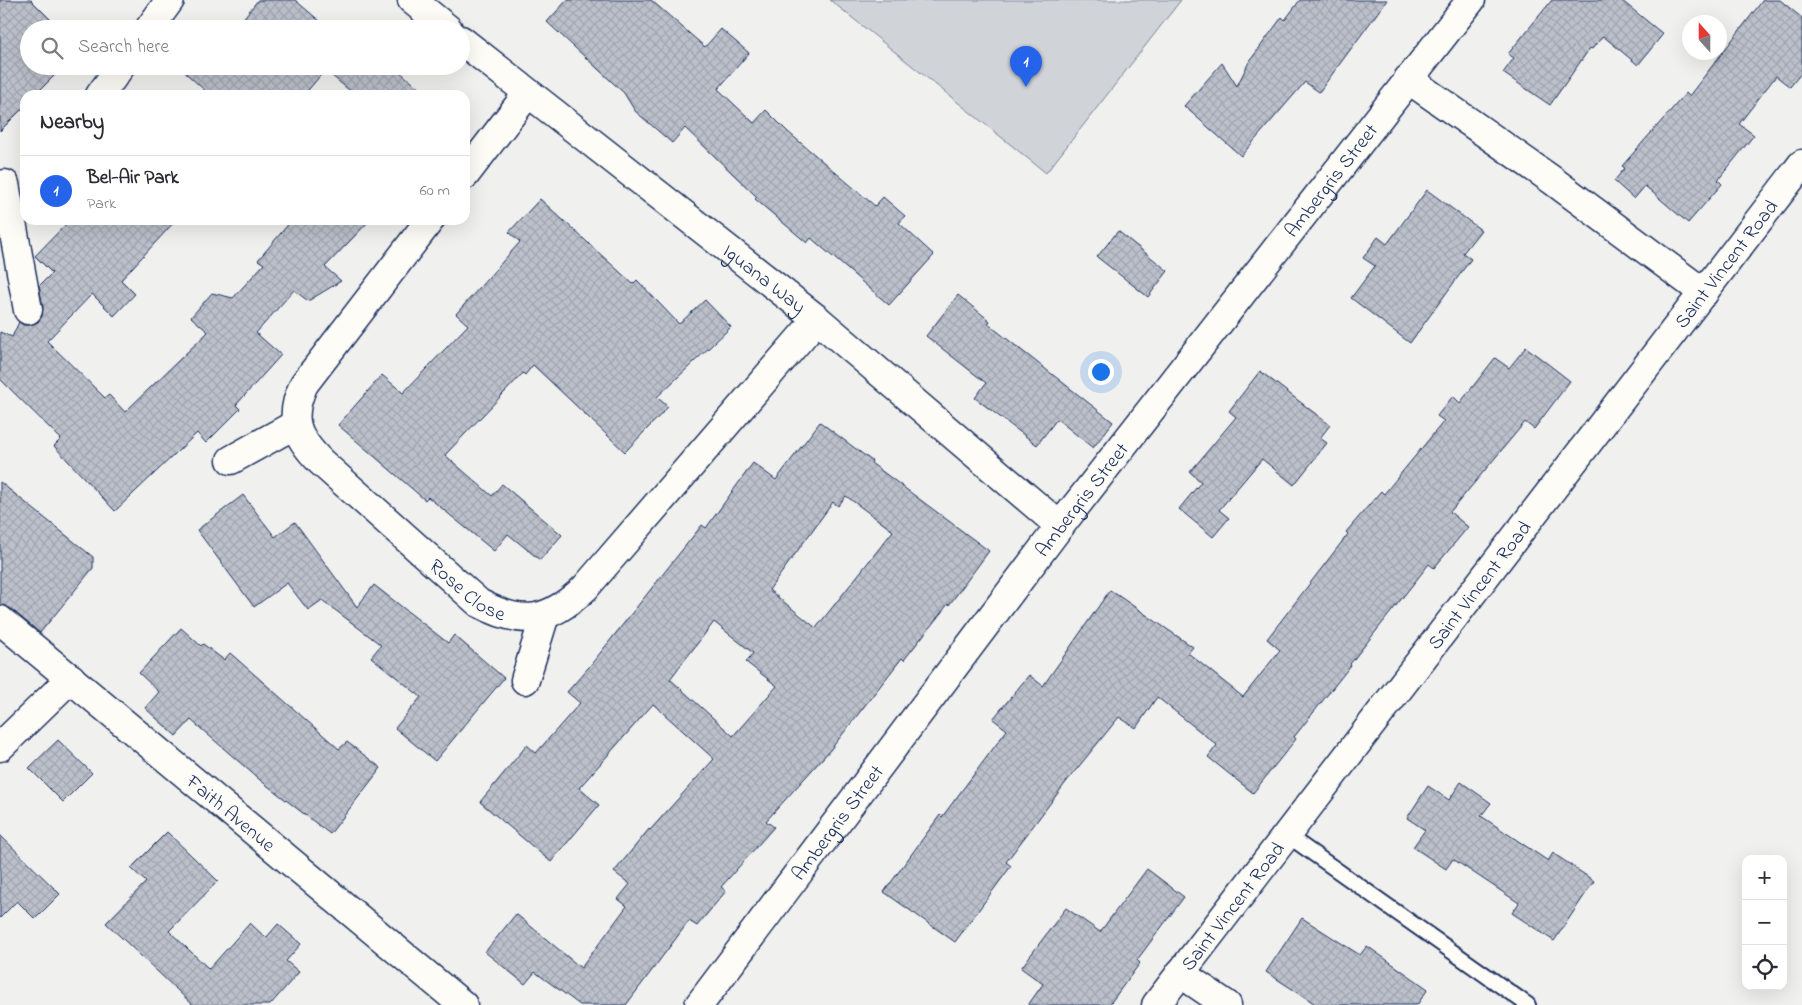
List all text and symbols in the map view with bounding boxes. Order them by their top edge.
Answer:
north arrow [1682,15,1727,60]
search box [20,20,470,75]
icon: search [38,34,66,62]
text: Search here [78,34,169,61]
pin: 1 [1010,46,1042,87]
text: Nearby [40,108,104,138]
street label: Ambergris Street [1278,118,1386,245]
text: Bel-Air Park [87,165,179,192]
text: 1 [53,179,59,203]
text: 60 m [420,179,450,203]
text: Park [87,192,116,216]
street label: Saint Vincent Road [1669,194,1786,336]
street label: Iguana Way [715,238,811,322]
your location [1088,359,1114,385]
street label: Ambergris Street [1029,437,1137,564]
street label: Saint Vincent Road [1422,516,1540,657]
street label: Rose Close [422,553,509,630]
street label: Ambergris Street [786,760,892,887]
street label: Faith Avenue [178,768,281,860]
street label: Saint Vincent Road [1175,837,1293,978]
map controls [1742,855,1787,990]
button: + [1742,855,1787,900]
button: − [1742,900,1787,945]
button: locate [1742,945,1787,990]

